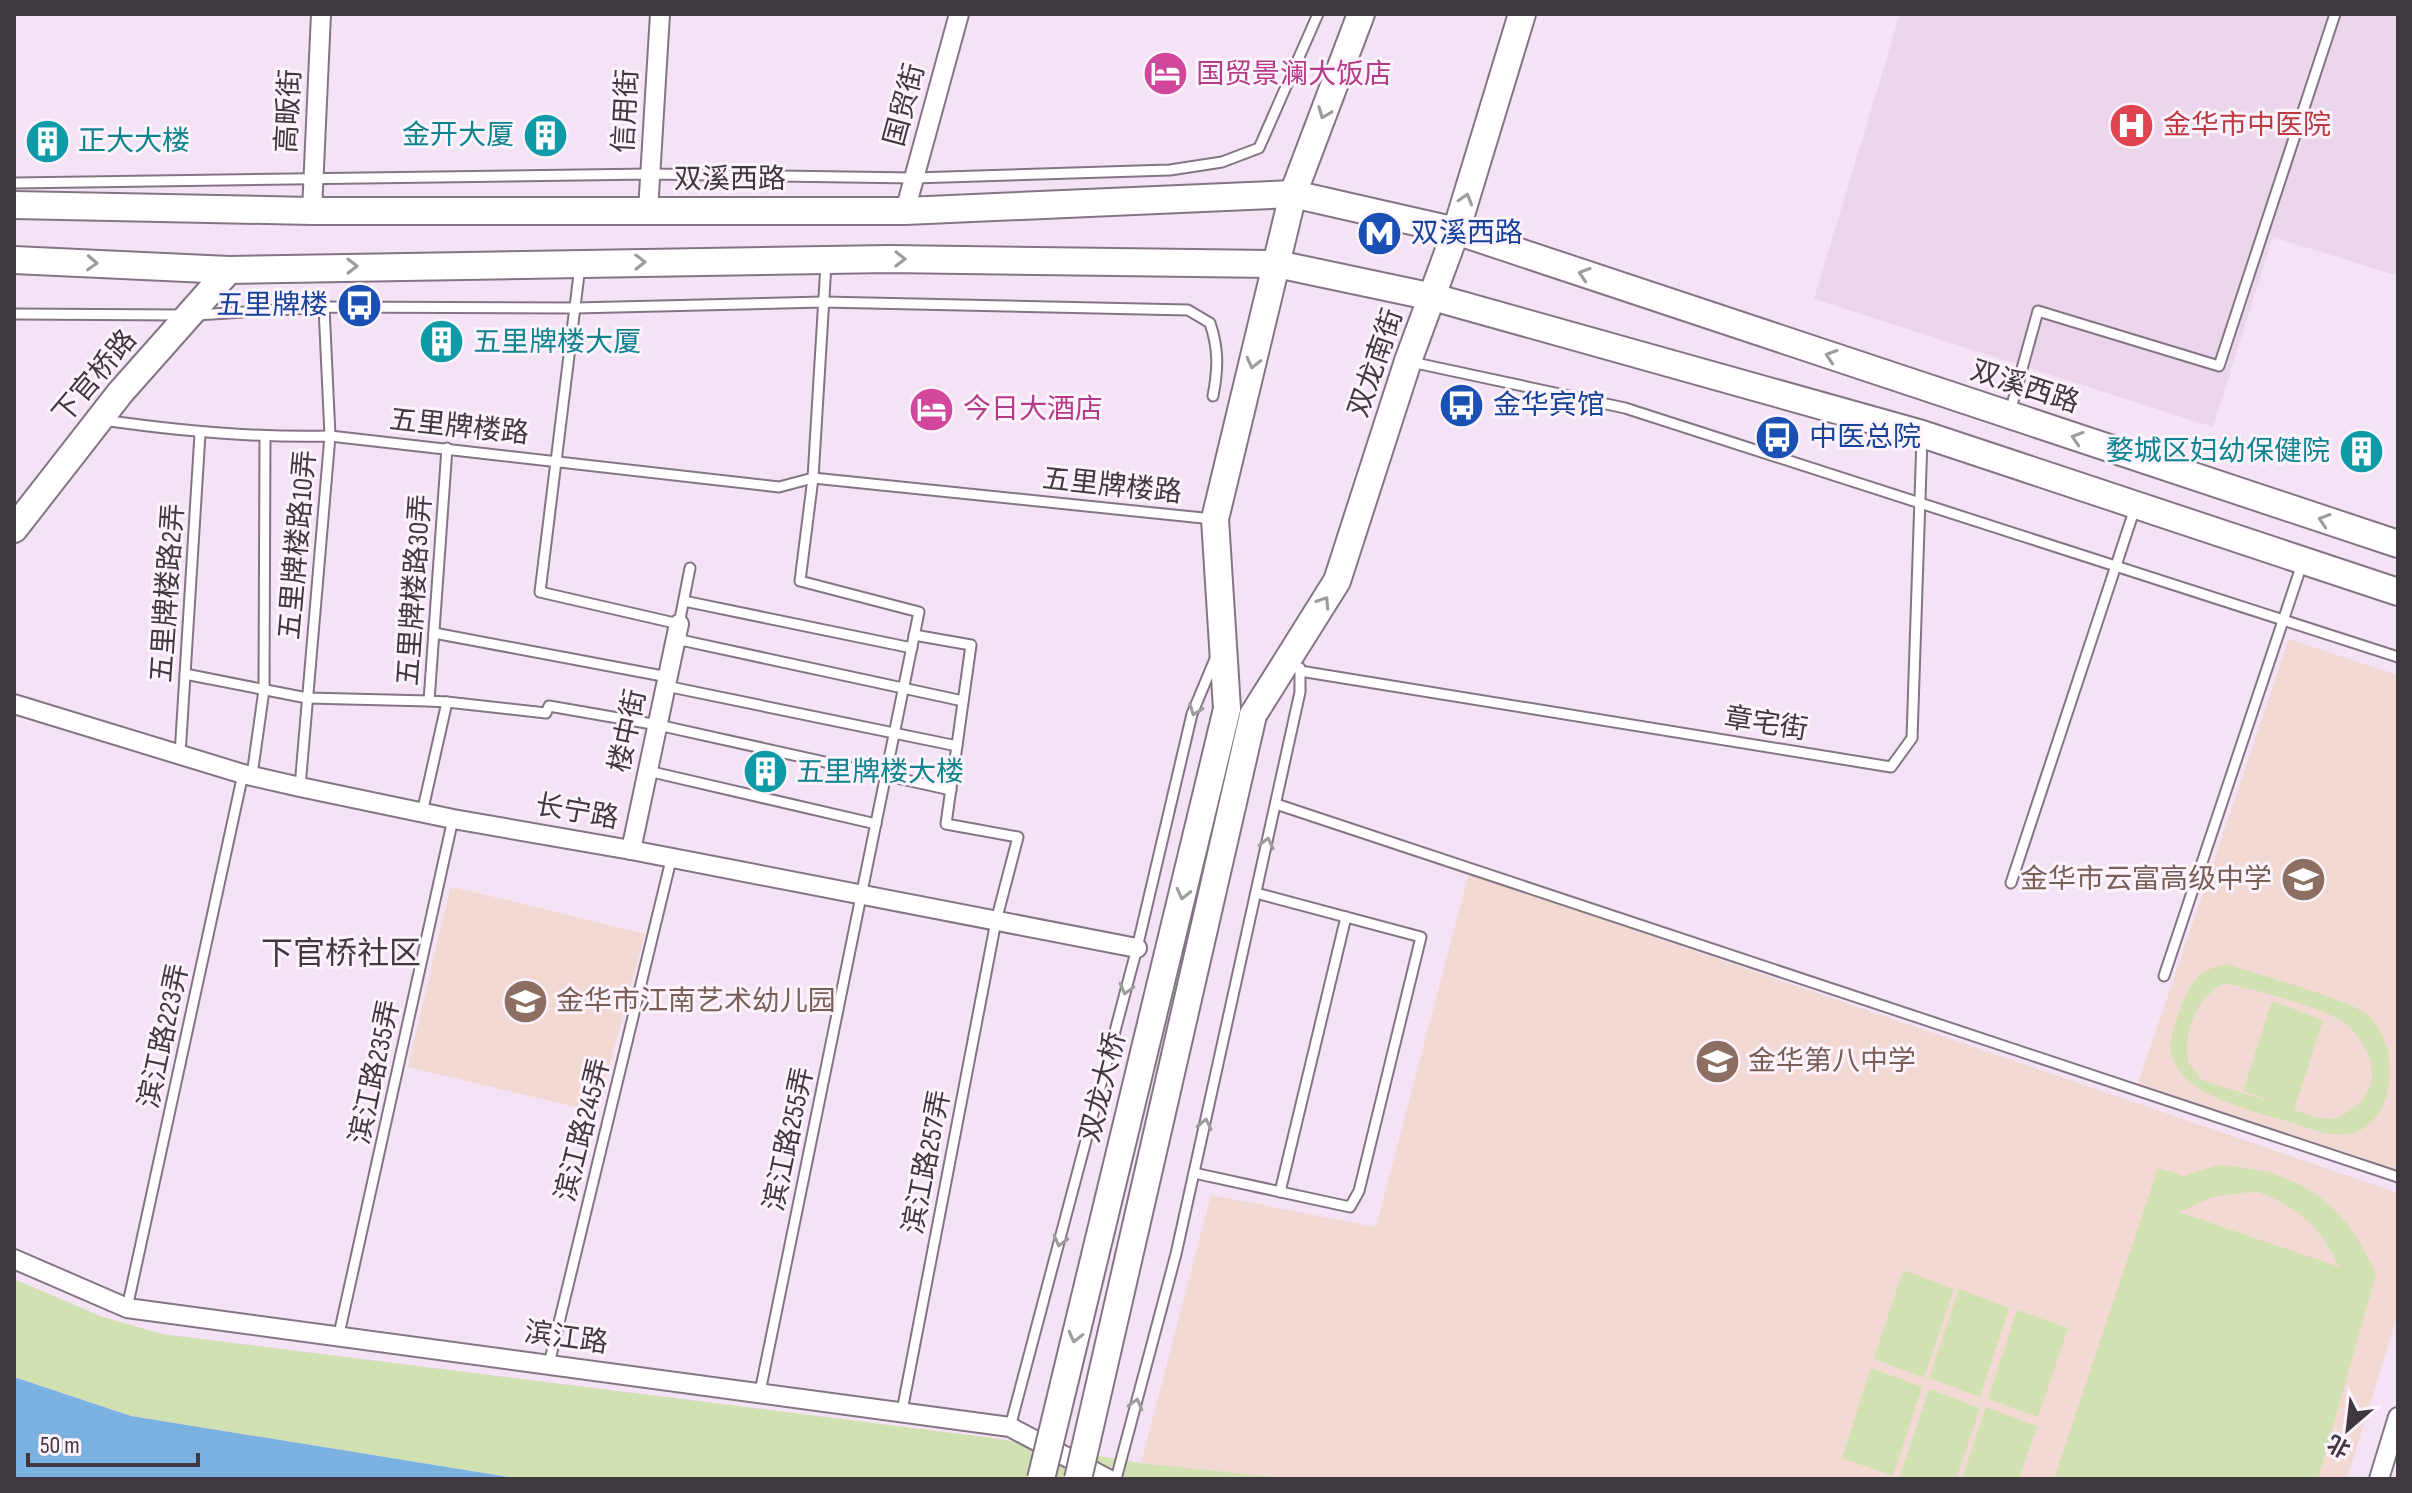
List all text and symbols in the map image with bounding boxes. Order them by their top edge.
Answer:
hotel icon: 国贸景澜大饭店 [1141,50,1189,98]
place label: 国贸景澜大饭店 [1196,58,1392,91]
street label: 国贸街 [878,60,932,150]
street label: 高畈街 [270,68,308,154]
street label: 信用街 [607,68,645,154]
hospital icon: 金华市中医院 [2108,101,2156,149]
one-way arrow [1317,105,1333,119]
place label: 金华市中医院 [2163,109,2331,142]
building icon: 金开大厦 [521,111,569,159]
building icon: 正大大楼 [23,117,71,165]
place label: 金开大厦 [402,119,514,152]
place label: 正大大楼 [78,125,190,158]
street label: 双溪西路 [674,163,786,196]
one-way arrow [1457,192,1473,206]
metro station icon: 双溪西路 [1356,209,1404,257]
place label: 双溪西路 [1411,217,1523,250]
one-way arrow [894,250,907,268]
one-way arrow [634,253,647,271]
one-way arrow [86,255,99,272]
one-way arrow [346,258,359,275]
one-way arrow [1578,267,1592,283]
bus stop icon: 五里牌楼 [335,281,383,329]
place label: 五里牌楼 [216,289,328,322]
street label: 双龙南街 [1342,305,1410,421]
building icon: 五里牌楼大厦 [418,318,466,366]
street label: 下官桥路 [46,323,144,431]
place label: 五里牌楼大厦 [473,326,641,359]
one-way arrow [1824,349,1838,365]
street label: 双溪西路 [1967,354,2083,420]
one-way arrow [1246,355,1263,369]
bus stop icon: 金华宾馆 [1438,381,1486,429]
hotel icon: 今日大酒店 [908,385,956,433]
place label: 金华宾馆 [1493,389,1605,422]
place label: 今日大酒店 [963,393,1103,426]
street label: 五里牌楼路 [388,403,530,451]
bus stop icon: 中医总院 [1754,413,1802,461]
place label: 中医总院 [1809,421,1921,454]
building icon: 婺城区妇幼保健院 [2337,427,2385,475]
one-way arrow [2071,431,2085,447]
place label: 婺城区妇幼保健院 [2106,435,2330,468]
street label: 五里牌楼路10弄 [273,449,323,641]
street label: 五里牌楼路 [1041,462,1183,510]
street label: 五里牌楼路30弄 [392,493,438,687]
street label: 五里牌楼路2弄 [145,502,191,684]
one-way arrow [2318,513,2332,529]
one-way arrow [1314,596,1329,610]
street label: 楼中街 [603,686,653,776]
street label: 章宅街 [1722,701,1810,747]
one-way arrow [1188,702,1204,716]
building icon: 五里牌楼大楼 [741,748,789,796]
place label: 五里牌楼大楼 [796,756,964,789]
street label: 长宁路 [533,788,621,836]
one-way arrow [1258,836,1275,850]
school or university icon: 金华市云富高级中学 [2279,855,2327,903]
place label: 金华市云富高级中学 [2020,863,2272,896]
one-way arrow [1175,886,1192,900]
district label: 下官桥社区 [261,935,421,974]
street label: 滨江路223弄 [133,961,195,1111]
school or university icon: 金华市江南艺术幼儿园 [501,977,549,1025]
one-way arrow [1119,982,1136,996]
place label: 金华市江南艺术幼儿园 [556,985,836,1018]
street label: 滨江路235弄 [344,997,406,1147]
street label: 双龙大桥 [1073,1029,1133,1145]
school or university icon: 金华第八中学 [1693,1037,1741,1085]
place label: 金华第八中学 [1748,1045,1916,1078]
street label: 滨江路245弄 [549,1055,617,1205]
street label: 滨江路255弄 [758,1064,820,1214]
street label: 滨江路257弄 [897,1087,957,1237]
one-way arrow [1196,1118,1213,1131]
one-way arrow [1053,1233,1070,1247]
street label: 滨江路 [522,1316,610,1360]
one-way arrow [1068,1330,1085,1343]
north arrow [2308,1389,2388,1469]
one-way arrow [1127,1397,1144,1411]
scale bar [28,1417,198,1467]
text: 北 [2323,1428,2355,1462]
text: 50 m [40,1431,80,1460]

